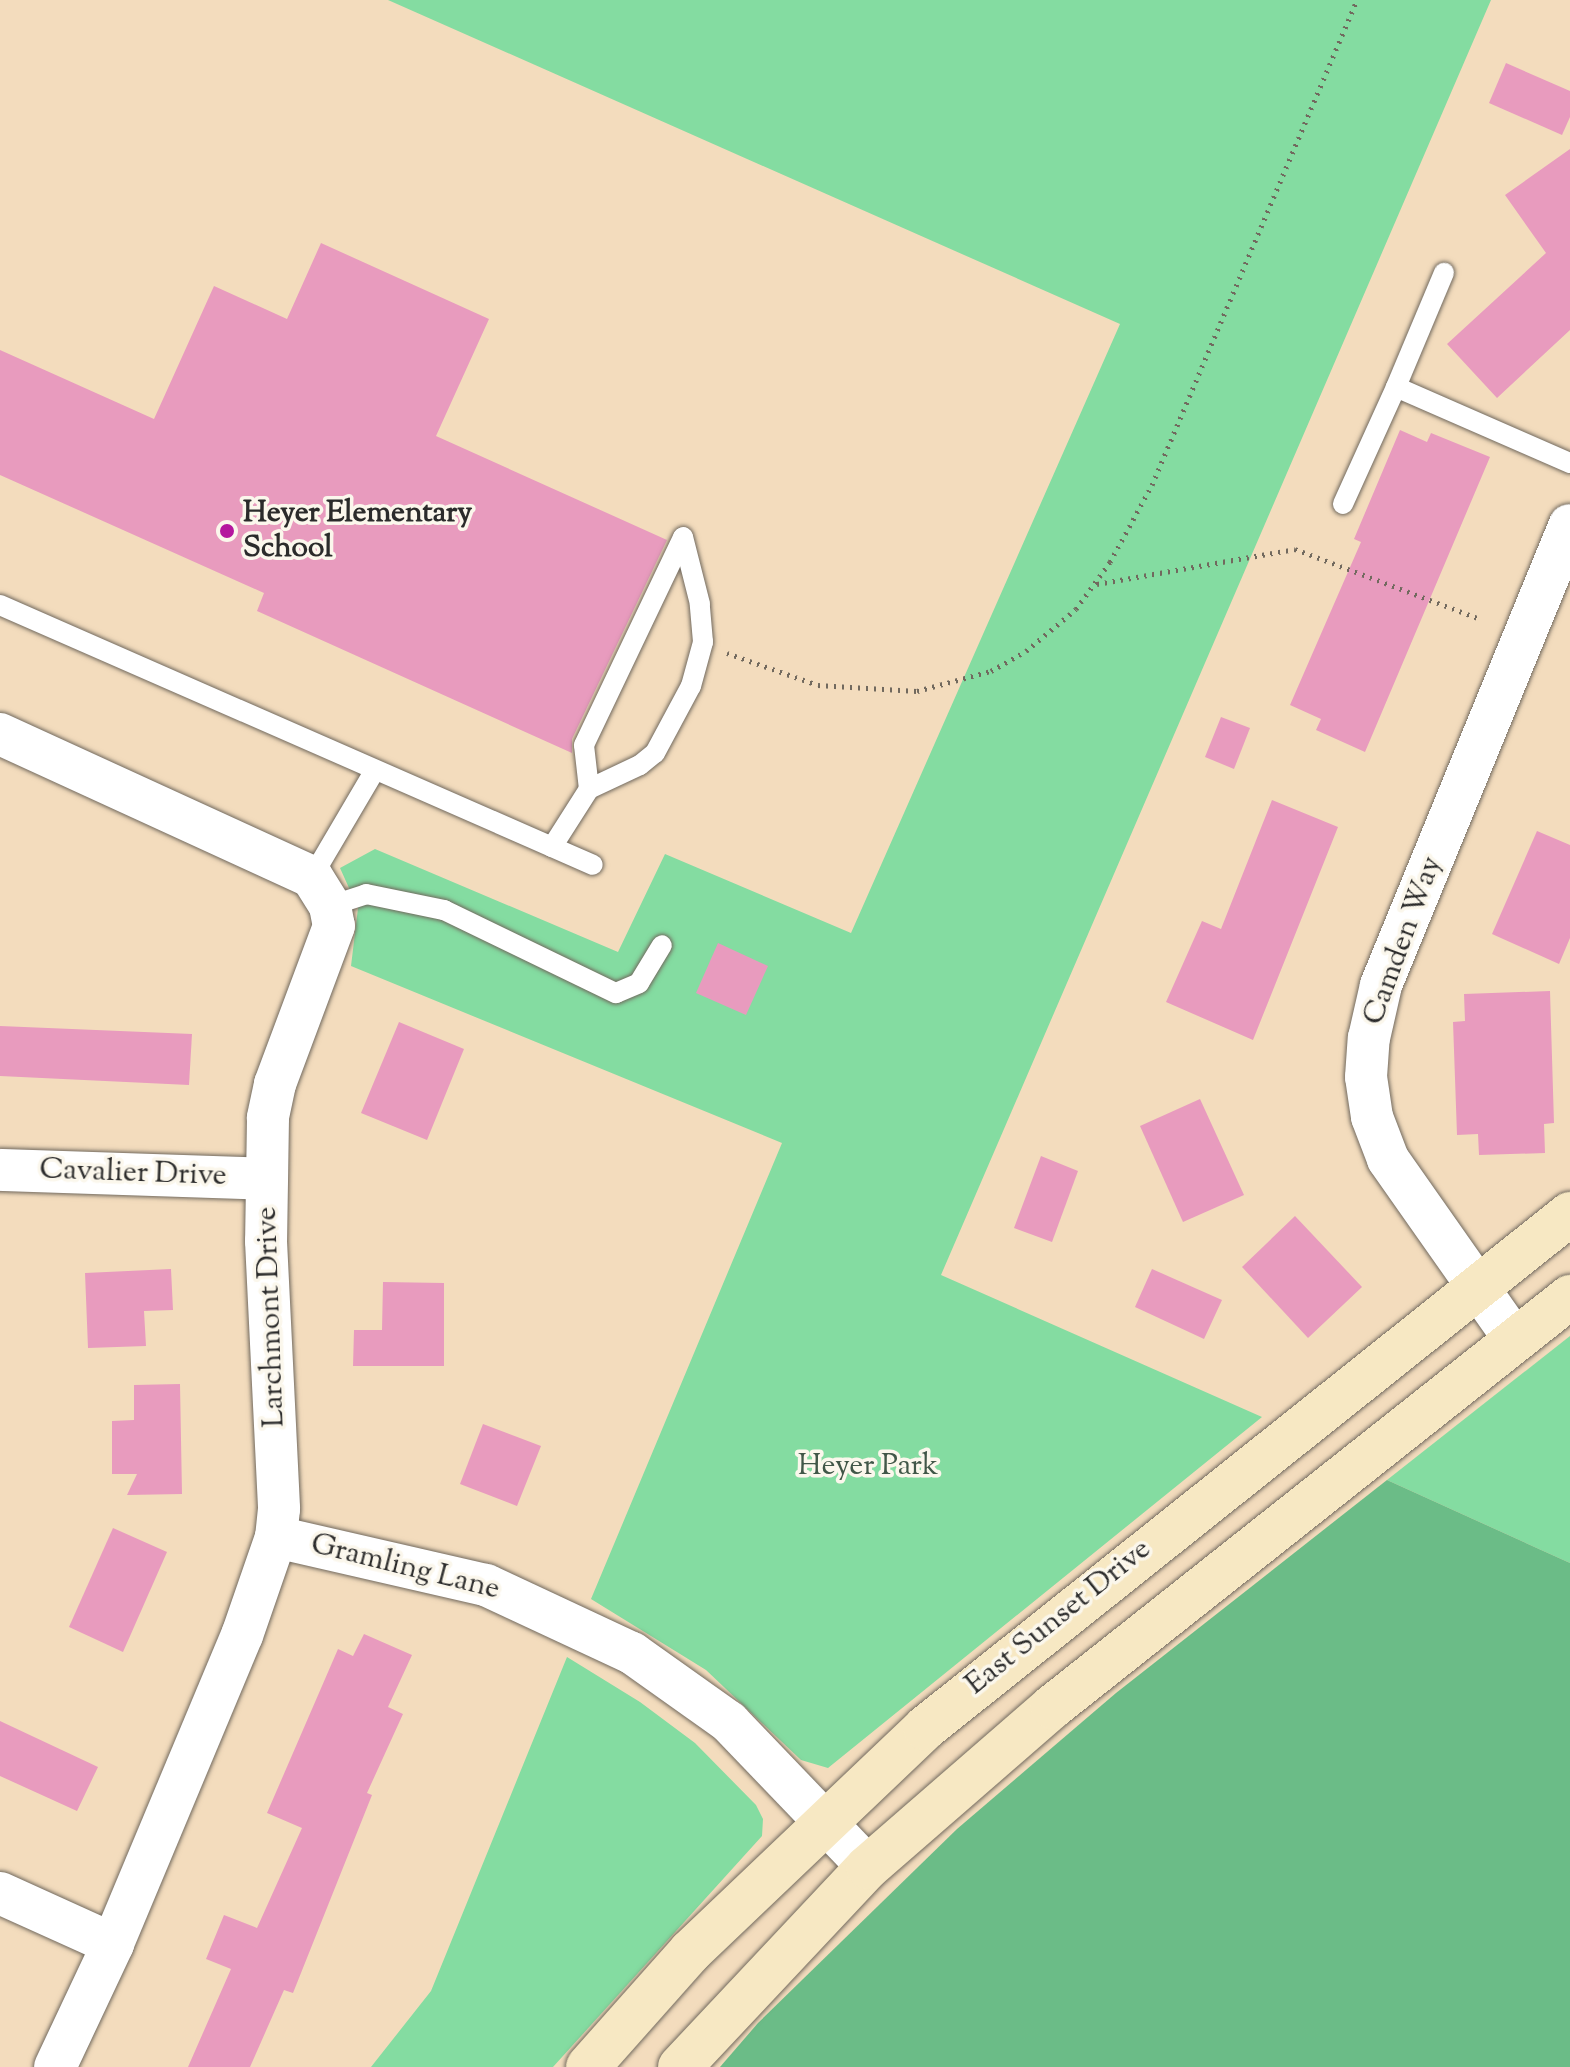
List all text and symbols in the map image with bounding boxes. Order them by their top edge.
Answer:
place label: Heyer Elementary School [243,496,472,566]
marker: Heyer Elementary School [218,522,236,540]
street label: Camden Way [1357,852,1451,1030]
street label: Cavalier Drive [39,1153,227,1195]
street label: Larchmont Drive [250,1206,294,1428]
park label: Heyer Park [798,1449,938,1485]
street label: Gramling Lane [307,1527,503,1609]
street label: East Sunset Drive [959,1532,1159,1704]

